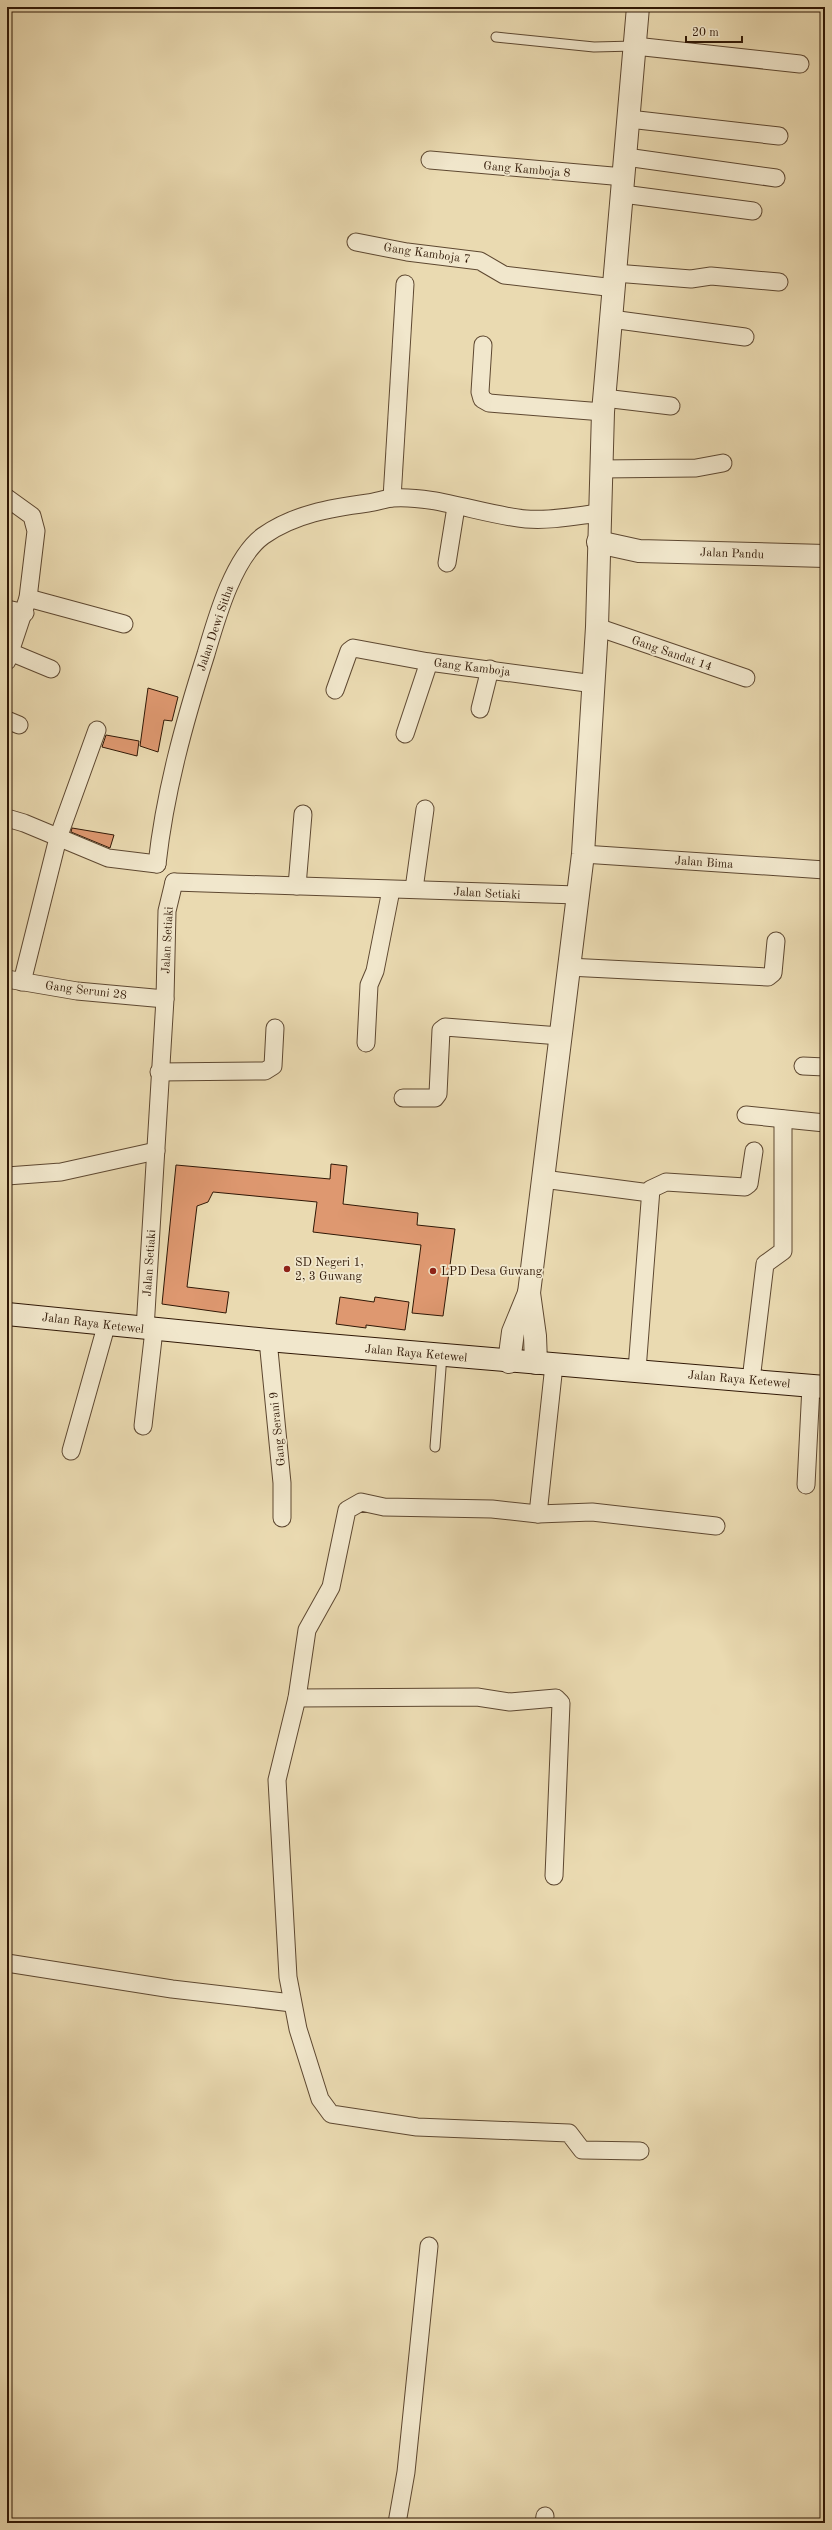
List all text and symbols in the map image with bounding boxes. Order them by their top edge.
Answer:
scale bar [686,18,742,44]
text: 20 m [692,27,719,39]
street label: Gang Kamboja 8 [483,160,571,180]
street label: Gang Kamboja 7 [383,242,471,266]
street label: Jalan Pandu [700,547,765,561]
street label: Jalan Dewi Sitha [196,584,236,673]
street label: Gang Sandat 14 [630,635,714,673]
street label: Gang Kamboja [433,657,511,679]
street label: Jalan Bima [674,855,734,871]
street label: Jalan Setiaki [453,886,521,902]
street label: Jalan Setiaki [160,906,176,974]
street label: Gang Seruni 28 [44,980,127,1002]
street label: Jalan Setiaki [142,1229,158,1297]
place label: SD Negeri 1, 2, 3 Guwang [295,1257,364,1283]
marker: SD Negeri 1, 2, 3 Guwang [282,1264,292,1274]
marker: LPD Desa Guwang [428,1266,438,1276]
place label: LPD Desa Guwang [441,1266,543,1278]
street label: Jalan Raya Ketewel [41,1312,145,1336]
street label: Jalan Raya Ketewel [364,1344,468,1364]
street label: Jalan Raya Ketewel [687,1370,791,1390]
street label: Gang Serani 9 [268,1391,288,1467]

